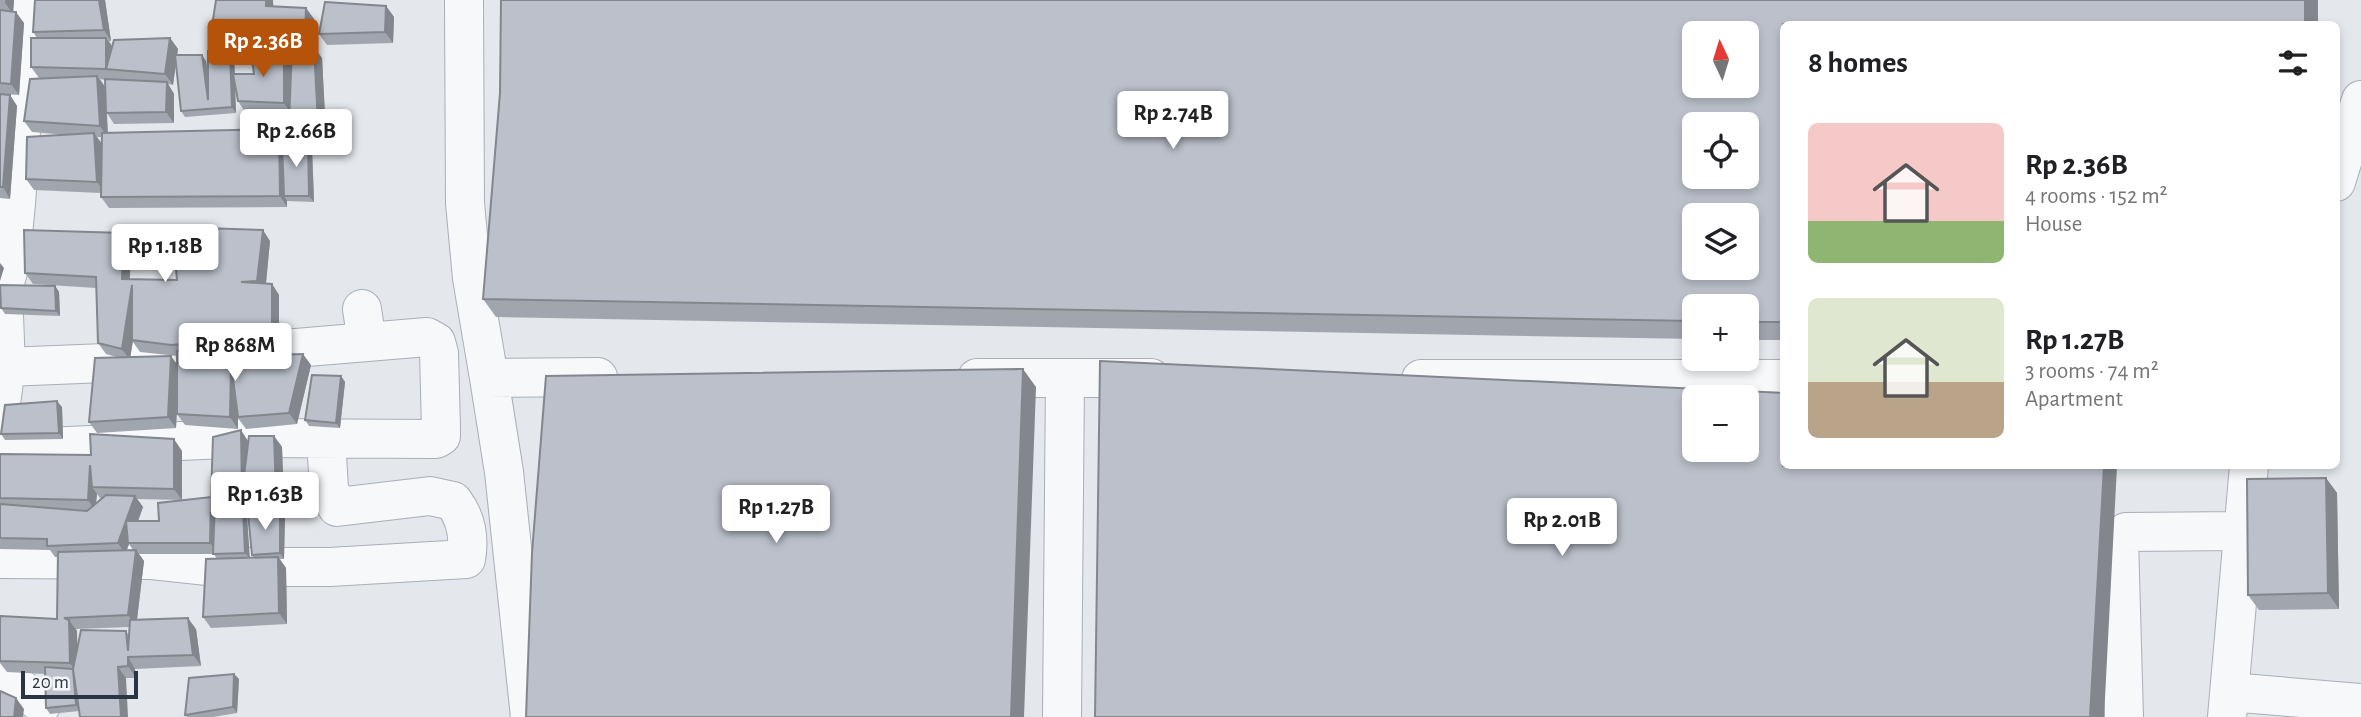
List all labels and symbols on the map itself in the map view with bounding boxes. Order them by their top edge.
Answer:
pin: Rp 2.36B [191,20,335,79]
north arrow [1682,21,1759,98]
pin: Rp 2.74B [1101,92,1245,151]
pin: Rp 2.66B [224,110,368,169]
pin: Rp 1.18B [93,224,237,284]
pin: Rp 868M [170,324,300,383]
pin: Rp 1.63B [193,472,337,532]
pin: Rp 1.27B [704,486,848,545]
pin: Rp 2.01B [1490,498,1634,558]
scale bar [21,668,138,700]

